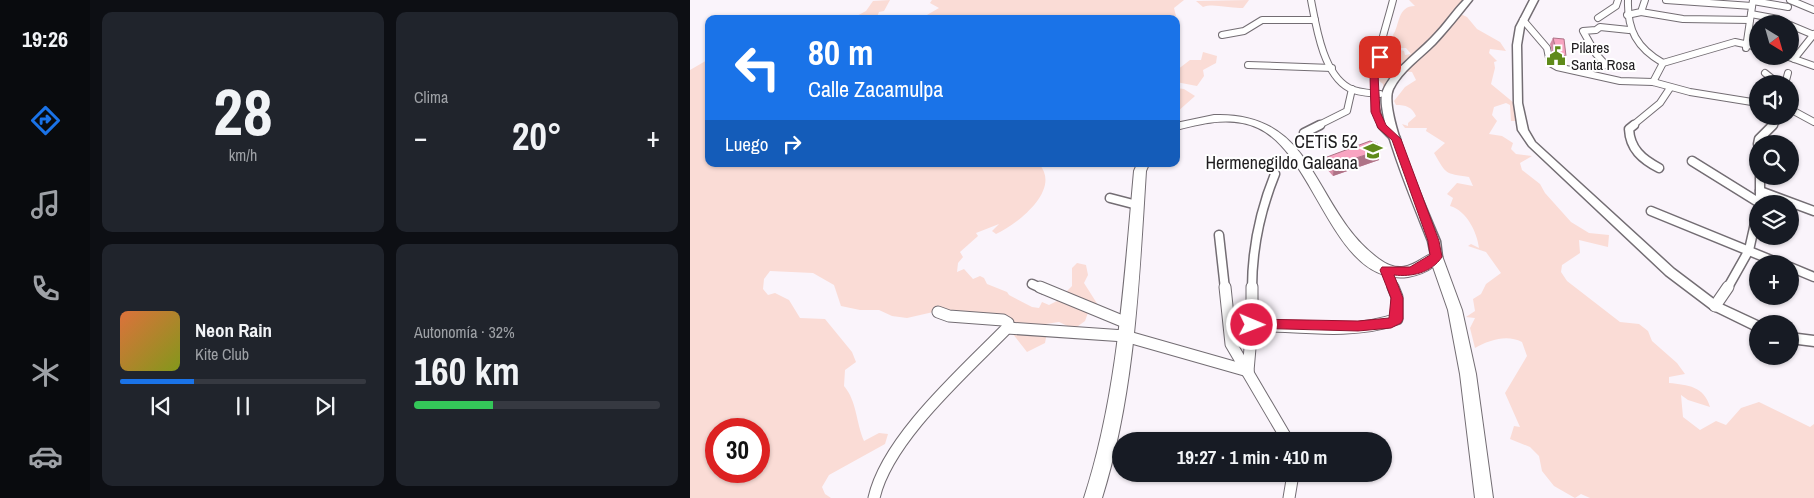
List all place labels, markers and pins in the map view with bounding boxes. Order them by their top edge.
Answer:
pin [1359,36,1401,78]
place label: Pilares Santa Rosa [1571,37,1635,75]
public building icon: Pilares Santa Rosa [1545,45,1567,67]
place label: CETiS 52 Hermenegildo Galeana [1205,129,1358,175]
school or university icon: CETiS 52 Hermenegildo Galeana [1362,140,1384,162]

